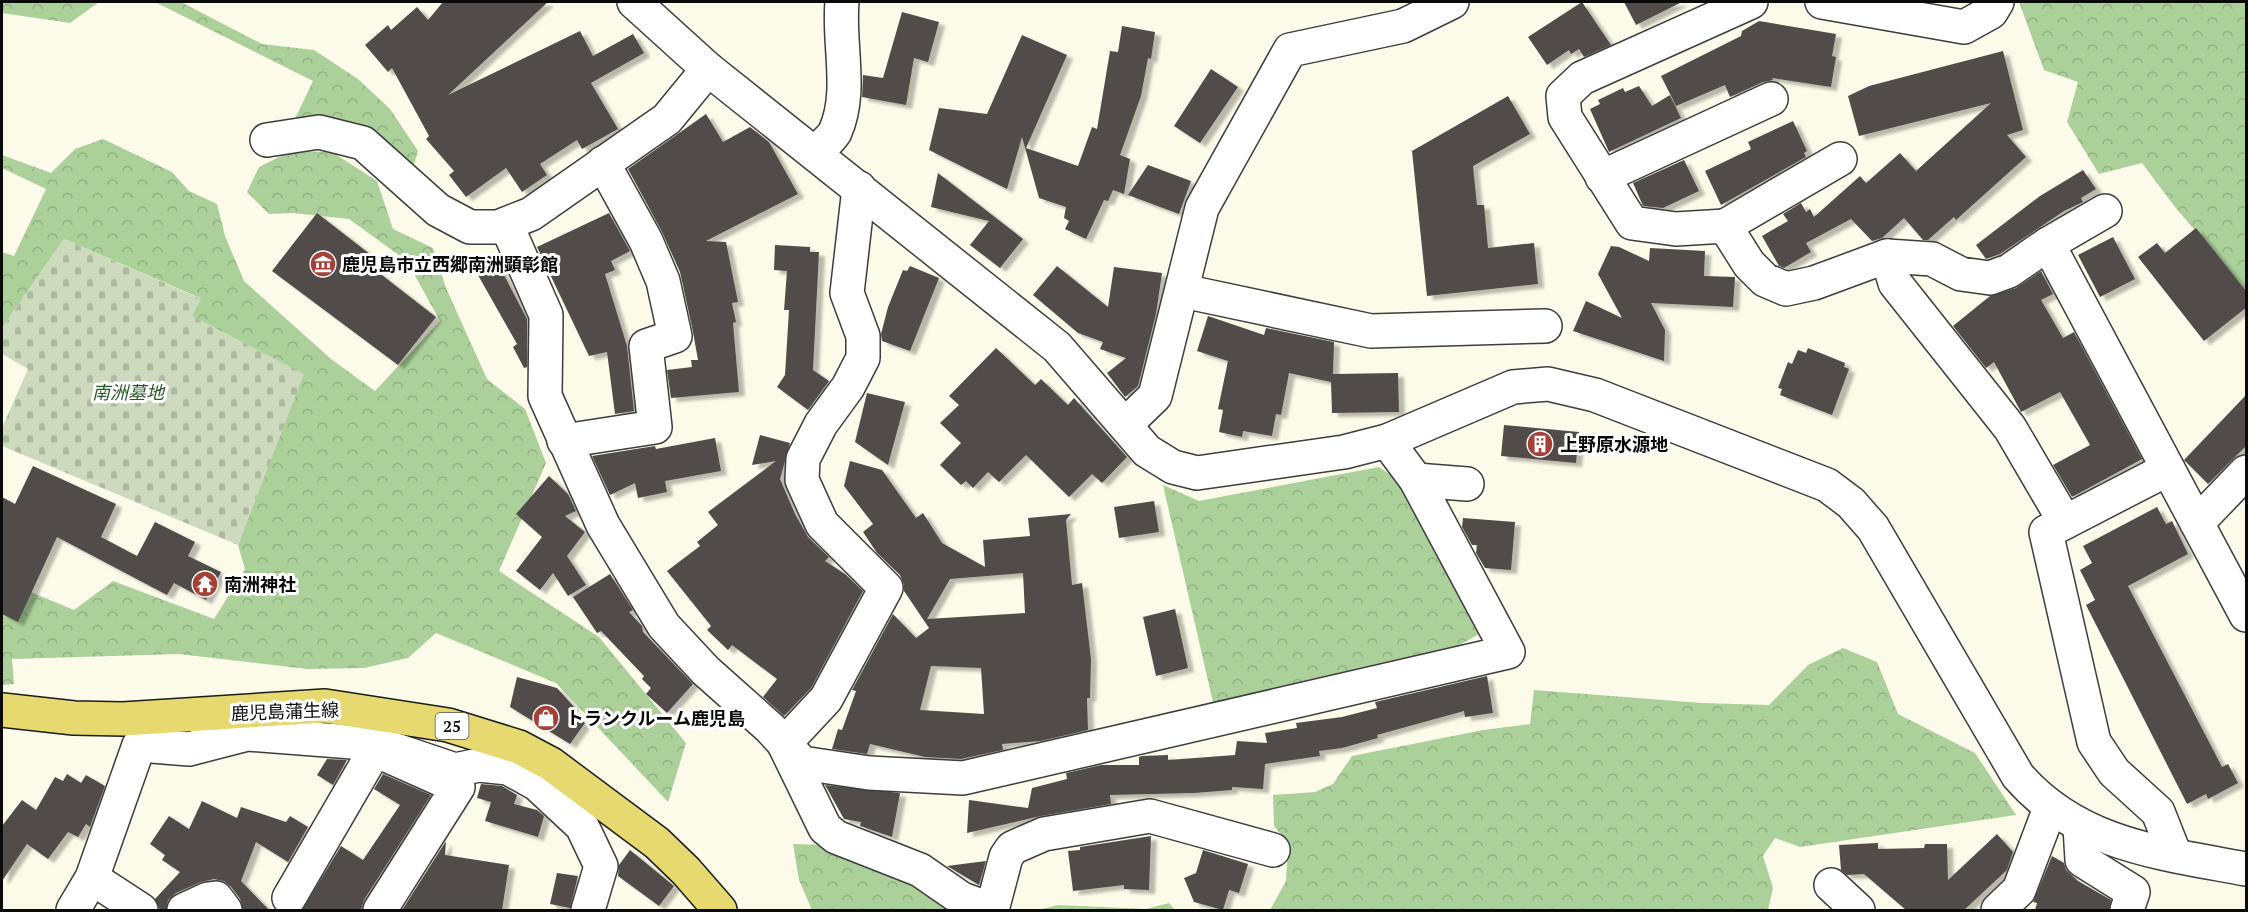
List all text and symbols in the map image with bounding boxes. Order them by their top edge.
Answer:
museum icon: 鹿児島市立西郷南洲顕彰館 [308,249,338,279]
place label: 鹿児島市立西郷南洲顕彰館 [342,252,558,276]
park label: 南洲墓地 [92,380,166,404]
building icon: 上野原水源地 [1525,429,1555,459]
place label: 上野原水源地 [1560,432,1668,456]
temple icon: 南洲神社 [190,569,220,599]
place label: 南洲神社 [224,572,296,596]
street label: 鹿児島蒲生線 [231,697,339,725]
shop icon: トランクルーム鹿児島 [531,703,561,733]
place label: トランクルーム鹿児島 [566,706,745,730]
road number: 25 [436,713,468,739]

